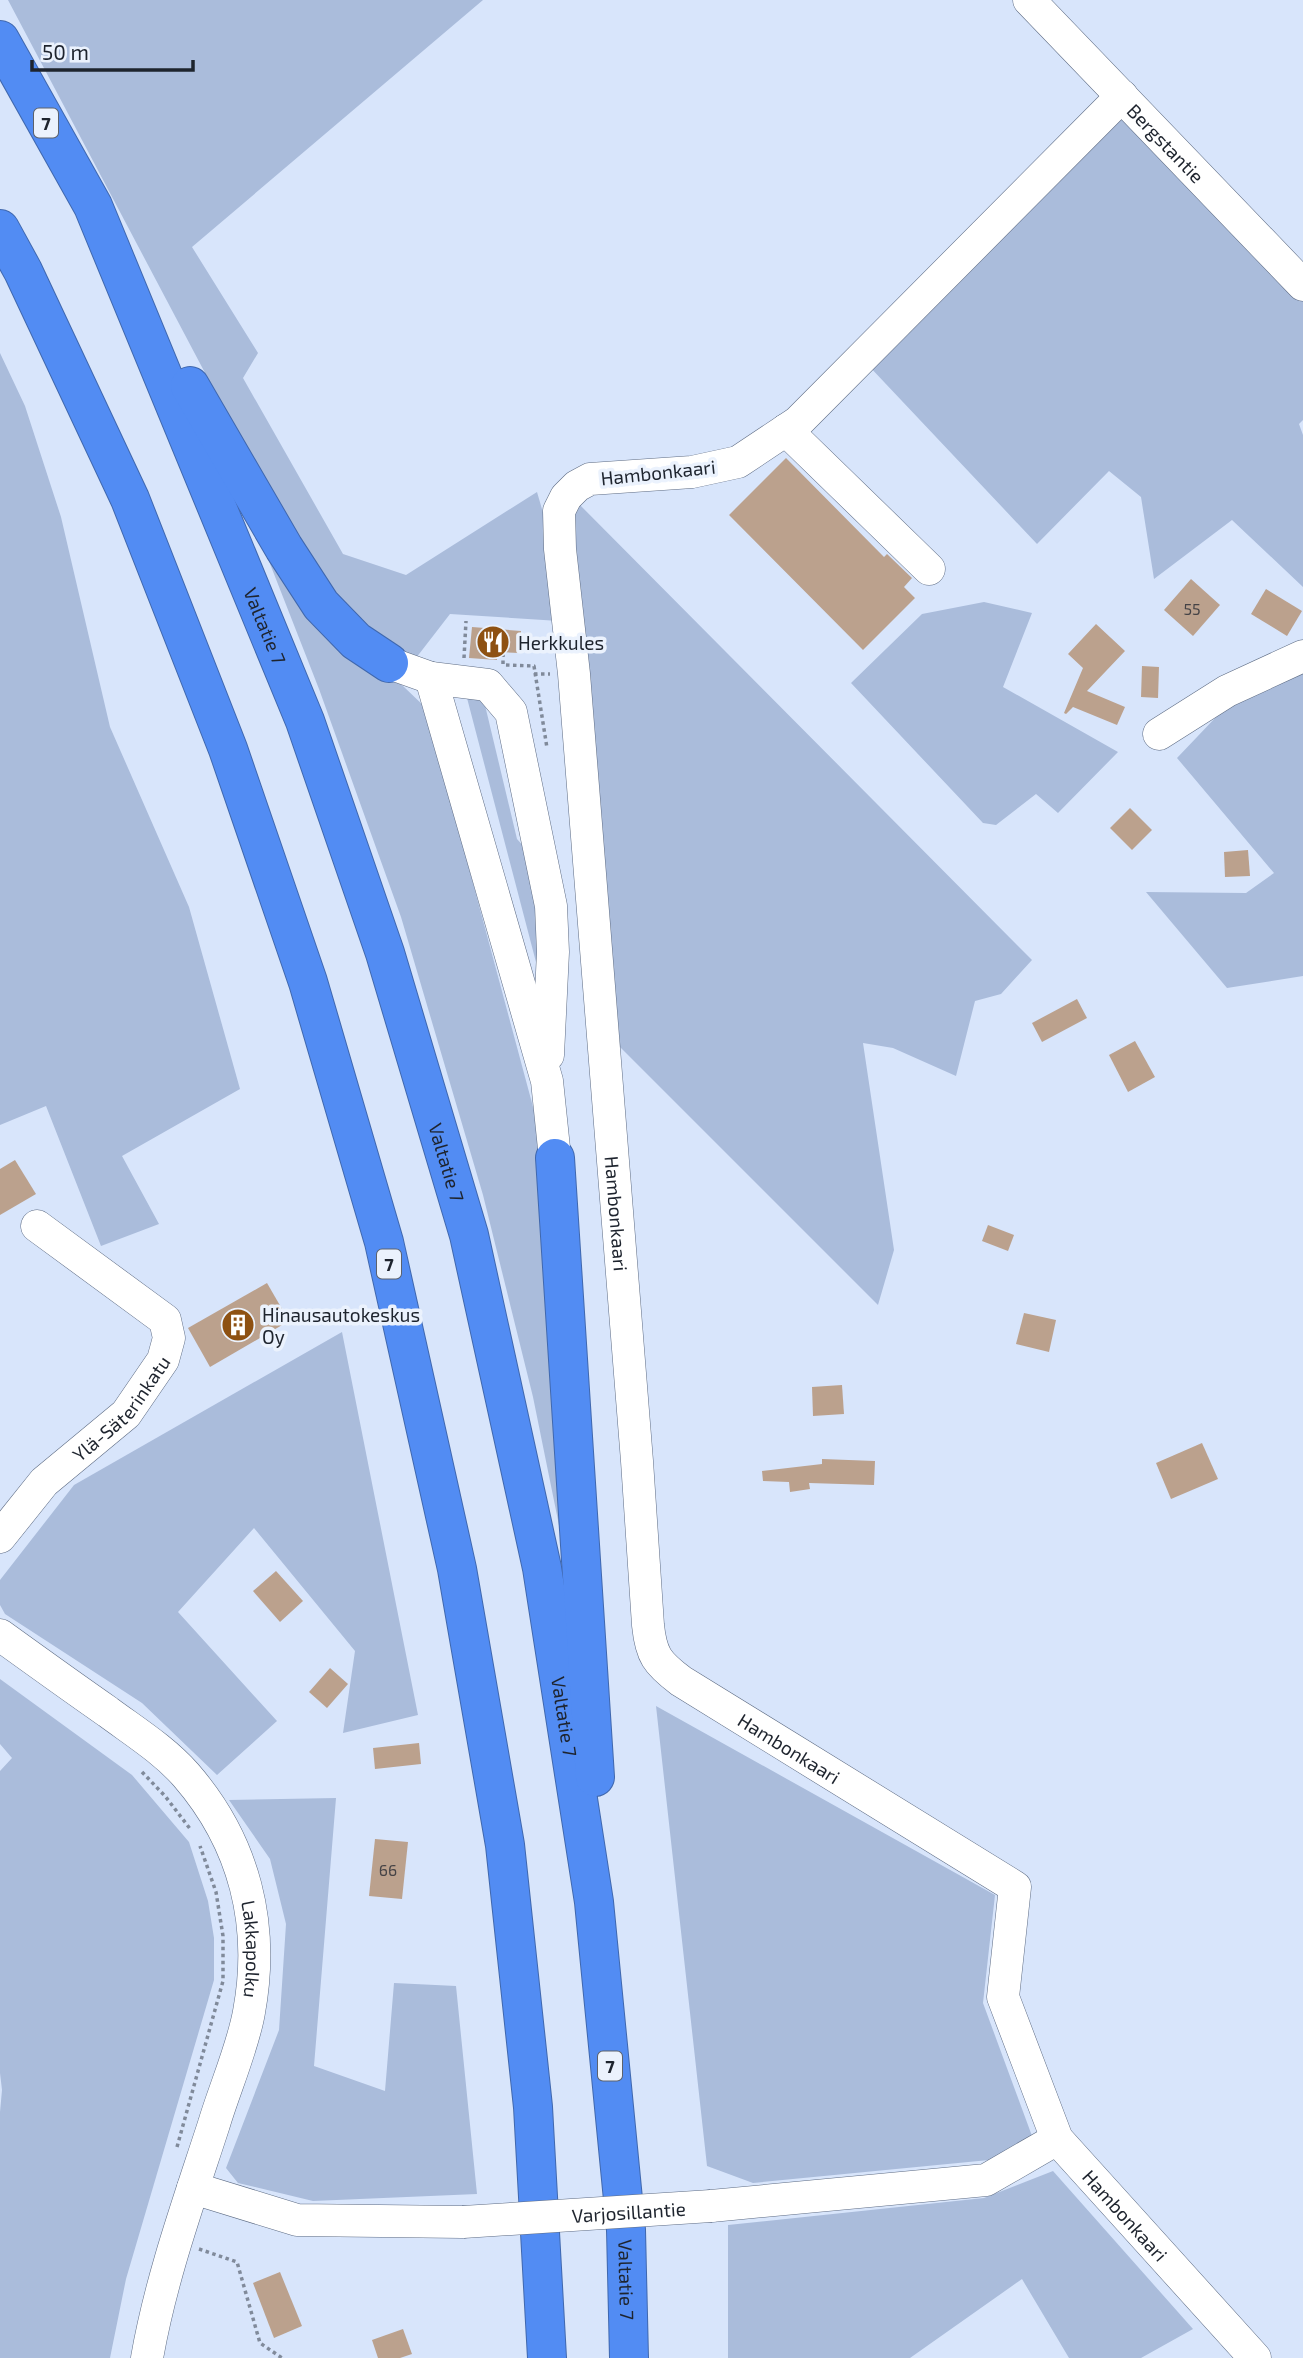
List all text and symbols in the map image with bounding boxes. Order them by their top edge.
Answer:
scale bar [32,28,192,72]
text: 50 m [42,39,89,64]
street label: Bergstantie [1123,98,1209,187]
road number: 7 [34,109,58,138]
street label: Hambonkaari [599,455,717,489]
street label: Valtatie 7 [240,584,292,668]
house number: 55 [1183,599,1201,618]
restaurant icon: Herkkules [474,623,512,661]
place label: Herkkules [518,631,604,654]
street label: Valtatie 7 [425,1120,470,1205]
street label: Hambonkaari [601,1155,633,1272]
road number: 7 [377,1250,401,1279]
place label: Hinausautokeskus Oy [262,1303,420,1348]
building icon: Hinausautokeskus Oy [219,1306,257,1344]
street label: Ylä-Säterinkatu [67,1351,174,1465]
street label: Valtatie 7 [548,1675,583,1758]
street label: Hambonkaari [734,1708,845,1788]
house number: 66 [379,1860,397,1879]
street label: Lakkapolku [238,1898,266,1999]
road number: 7 [598,2052,622,2080]
street label: Hambonkaari [1078,2164,1173,2265]
street label: Varjosillantie [571,2196,686,2226]
street label: Valtatie 7 [615,2239,640,2321]

